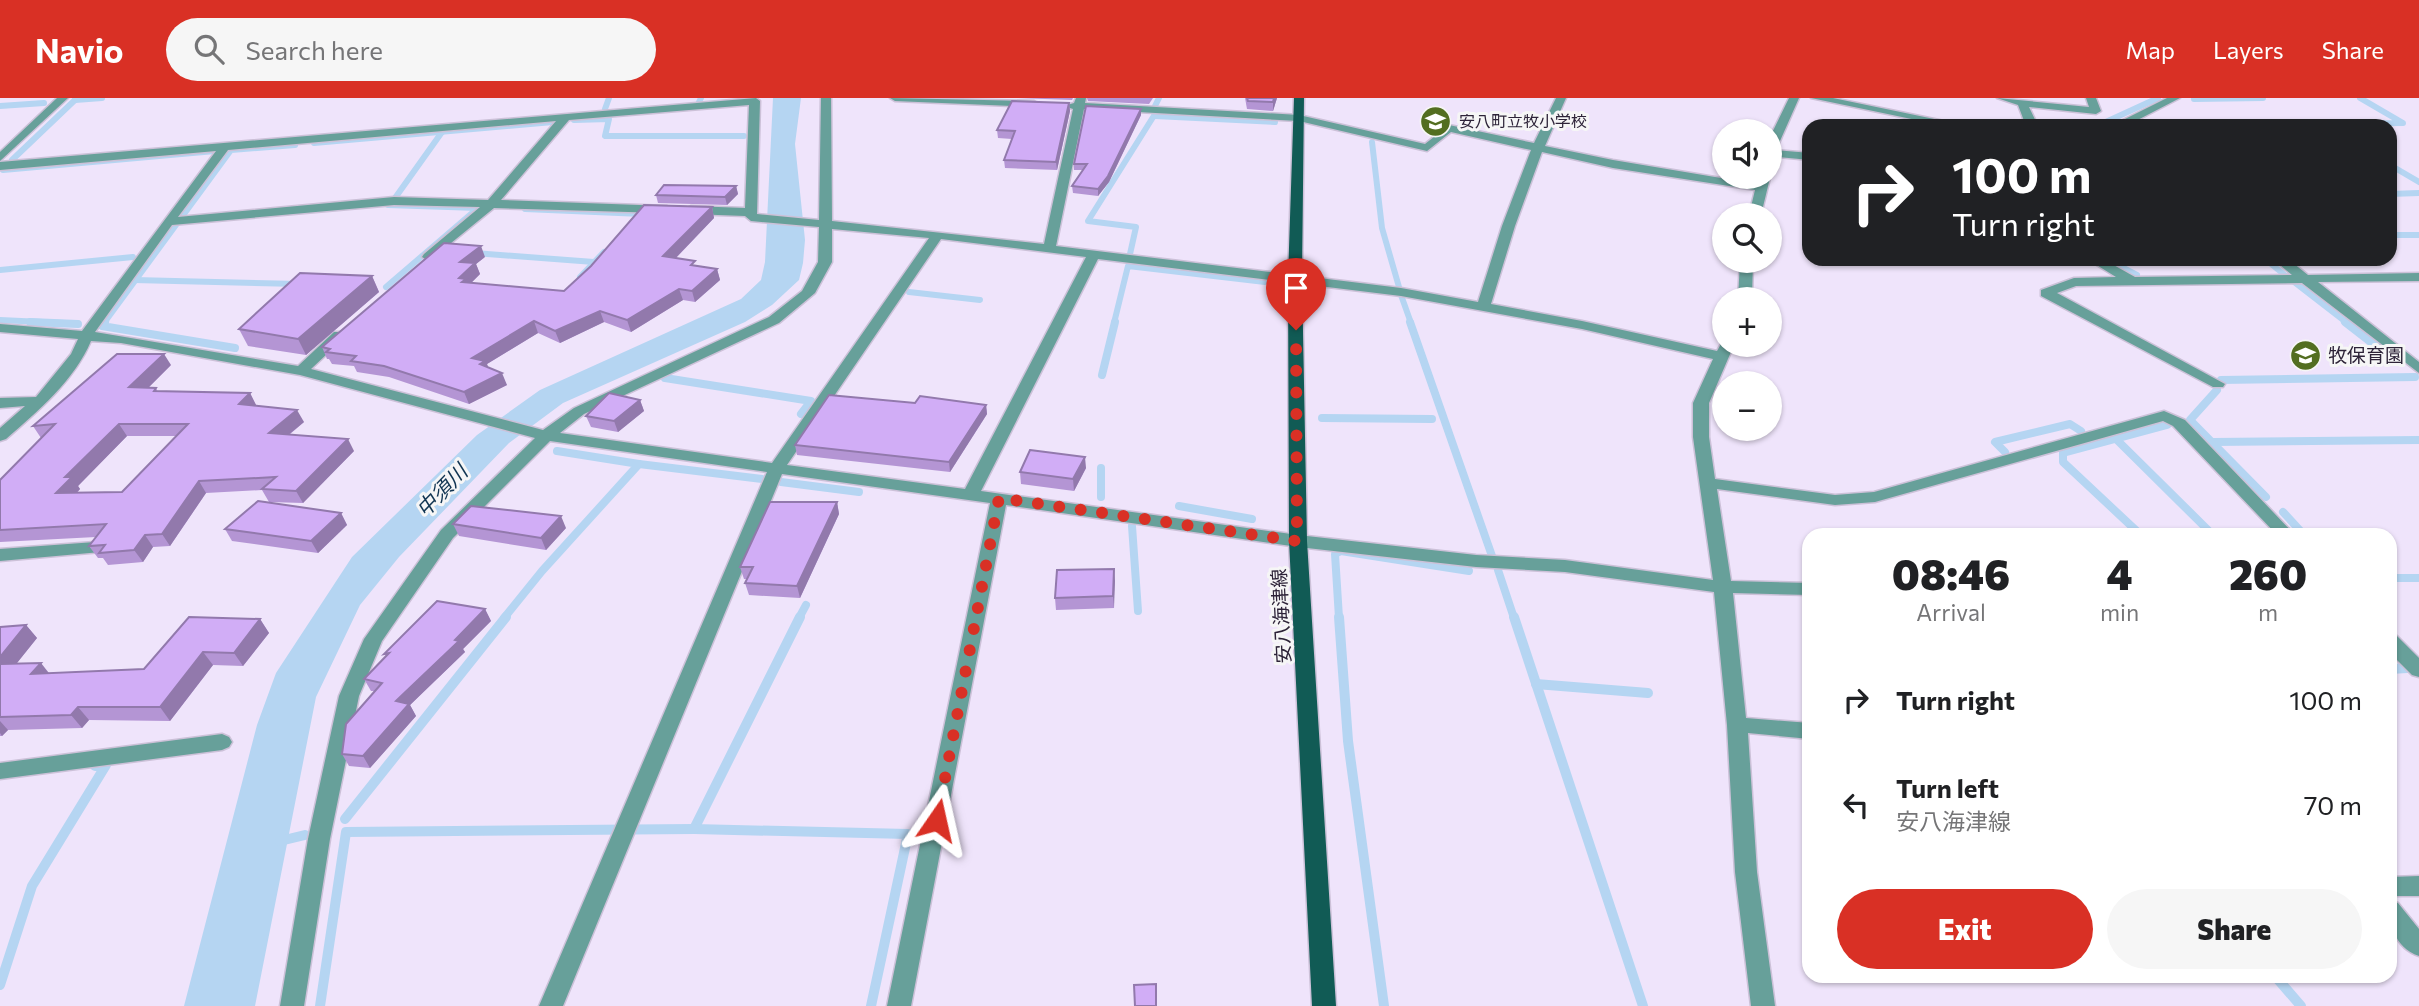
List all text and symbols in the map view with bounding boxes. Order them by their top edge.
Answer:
search box [166,18,656,81]
text: Navio [35,29,124,70]
icon: search [190,30,228,68]
text: Search here [246,34,383,65]
text: Map [2126,35,2175,64]
text: Layers [2213,35,2284,64]
text: Share [2322,35,2384,64]
school or university icon: 安八町立牧小学校 [1419,104,1453,138]
place label: 安八町立牧小学校 [1459,111,1587,130]
map controls [1712,119,1782,441]
button: sound [1712,119,1782,189]
text: 100 m [1952,143,2091,203]
icon: right [1837,147,1928,238]
button: search [1712,203,1782,273]
text: Turn right [1952,203,2095,243]
pin [1266,258,1326,330]
icon: arrive [1277,269,1315,307]
button: + [1712,287,1782,357]
school or university icon: 牧保育園 [2288,338,2322,372]
place label: 牧保育園 [2328,343,2404,366]
button: − [1712,371,1782,441]
water label: 中須川 [410,457,473,521]
text: 08:46 [1892,547,2010,599]
text: 4 [2107,547,2133,599]
text: 260 [2229,547,2307,599]
street label: 安八海津線 [1267,568,1294,664]
text: Arrival [1916,598,1986,626]
text: min [2100,598,2139,626]
text: m [2258,598,2278,626]
icon: right [1837,681,1875,719]
text: Turn right [1896,684,2015,715]
text: 100 m [2289,684,2362,715]
text: Turn left [1896,772,1999,803]
position arrow [900,783,974,857]
icon: left [1837,786,1875,824]
text: 70 m [2304,789,2362,820]
text: 安八海津線 [1896,807,2011,835]
button: Exit [1837,889,2093,969]
button: Share [2107,889,2362,969]

